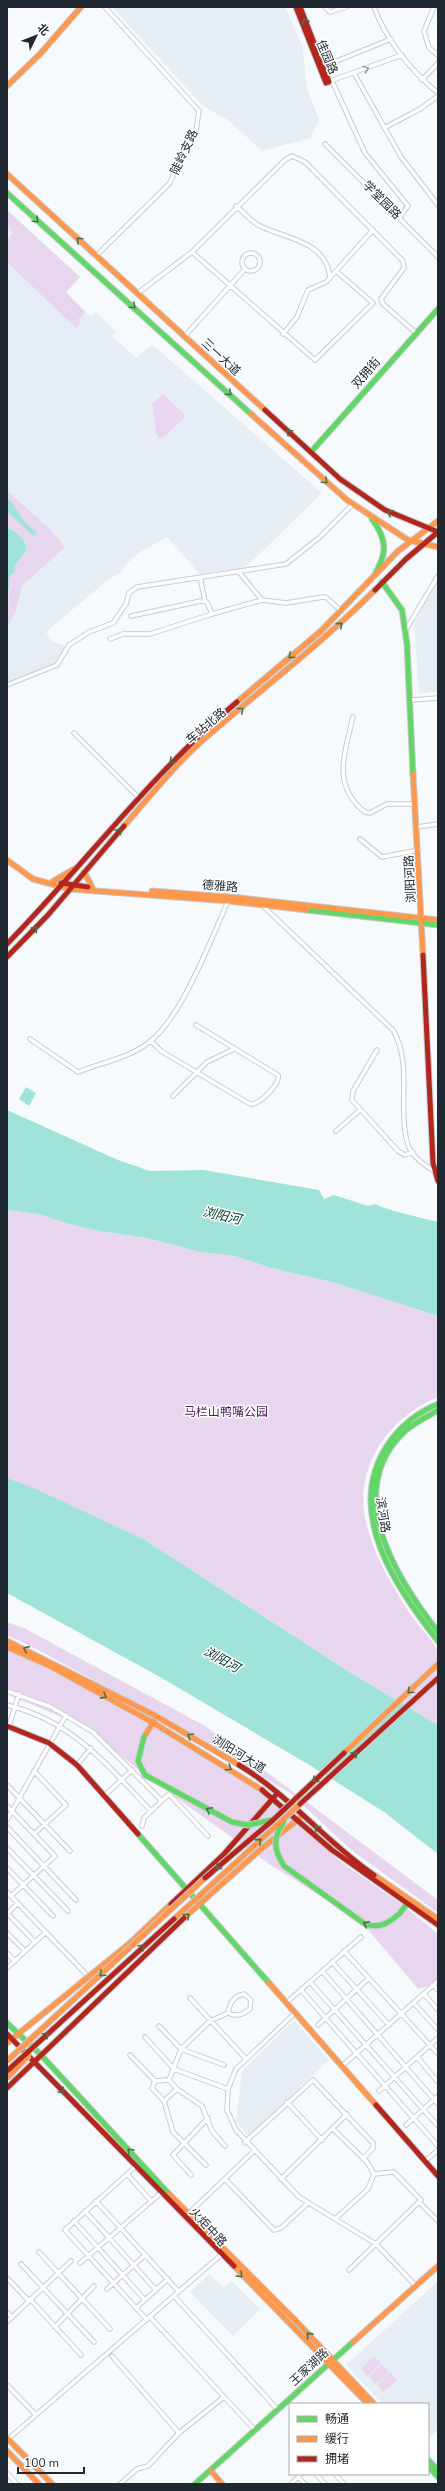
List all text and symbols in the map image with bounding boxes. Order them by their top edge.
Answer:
north arrow [16,16,56,56]
one-way arrow [302,18,310,25]
text: 北 [34,20,52,39]
street label: 佳园路 [313,37,341,77]
one-way arrow [362,65,369,73]
street label: 陡岭支路 [167,127,201,177]
street label: 学堂园路 [359,177,405,223]
one-way arrow [31,215,39,222]
one-way arrow [76,237,84,245]
one-way arrow [128,302,135,309]
street label: 三一大道 [198,335,244,379]
street label: 双拥街 [348,354,384,392]
one-way arrow [225,388,232,395]
one-way arrow [286,430,293,437]
one-way arrow [320,476,328,484]
one-way arrow [387,510,394,517]
one-way arrow [335,623,342,630]
one-way arrow [288,652,296,659]
street label: 车站北路 [182,704,230,748]
one-way arrow [236,707,244,714]
one-way arrow [170,756,177,764]
one-way arrow [115,828,122,835]
street label: 浏阳河路 [401,855,419,903]
street label: 德雅路 [201,877,239,895]
one-way arrow [30,926,38,934]
water label: 浏阳河 [201,1203,246,1230]
park label: 马栏山鸭嘴公园 [184,1404,268,1420]
street label: 滨河路 [372,1496,394,1534]
water label: 浏阳河 [200,1643,246,1679]
one-way arrow [22,1646,30,1654]
one-way arrow [407,1686,414,1693]
one-way arrow [100,1691,107,1698]
street label: 浏阳河大道 [209,1731,269,1777]
one-way arrow [187,1734,194,1741]
one-way arrow [351,1752,358,1759]
one-way arrow [225,1763,232,1771]
one-way arrow [312,1775,320,1783]
one-way arrow [206,1807,214,1814]
one-way arrow [315,1825,322,1833]
one-way arrow [254,1838,262,1846]
one-way arrow [215,1863,223,1870]
one-way arrow [182,1913,190,1921]
one-way arrow [363,1921,371,1929]
one-way arrow [137,1945,145,1952]
one-way arrow [99,1969,106,1976]
one-way arrow [41,2033,49,2040]
one-way arrow [57,2086,65,2094]
one-way arrow [128,2148,135,2156]
street label: 火炬中路 [186,2204,230,2250]
one-way arrow [235,2270,243,2278]
one-way arrow [306,2332,313,2340]
street label: 王家湖路 [286,2345,332,2389]
legend [289,2403,429,2475]
text: 畅通 [325,2411,349,2427]
text: 缓行 [325,2431,349,2447]
scale bar [18,2449,84,2475]
text: 拥堵 [325,2451,349,2467]
text: 100 m [24,2455,59,2471]

